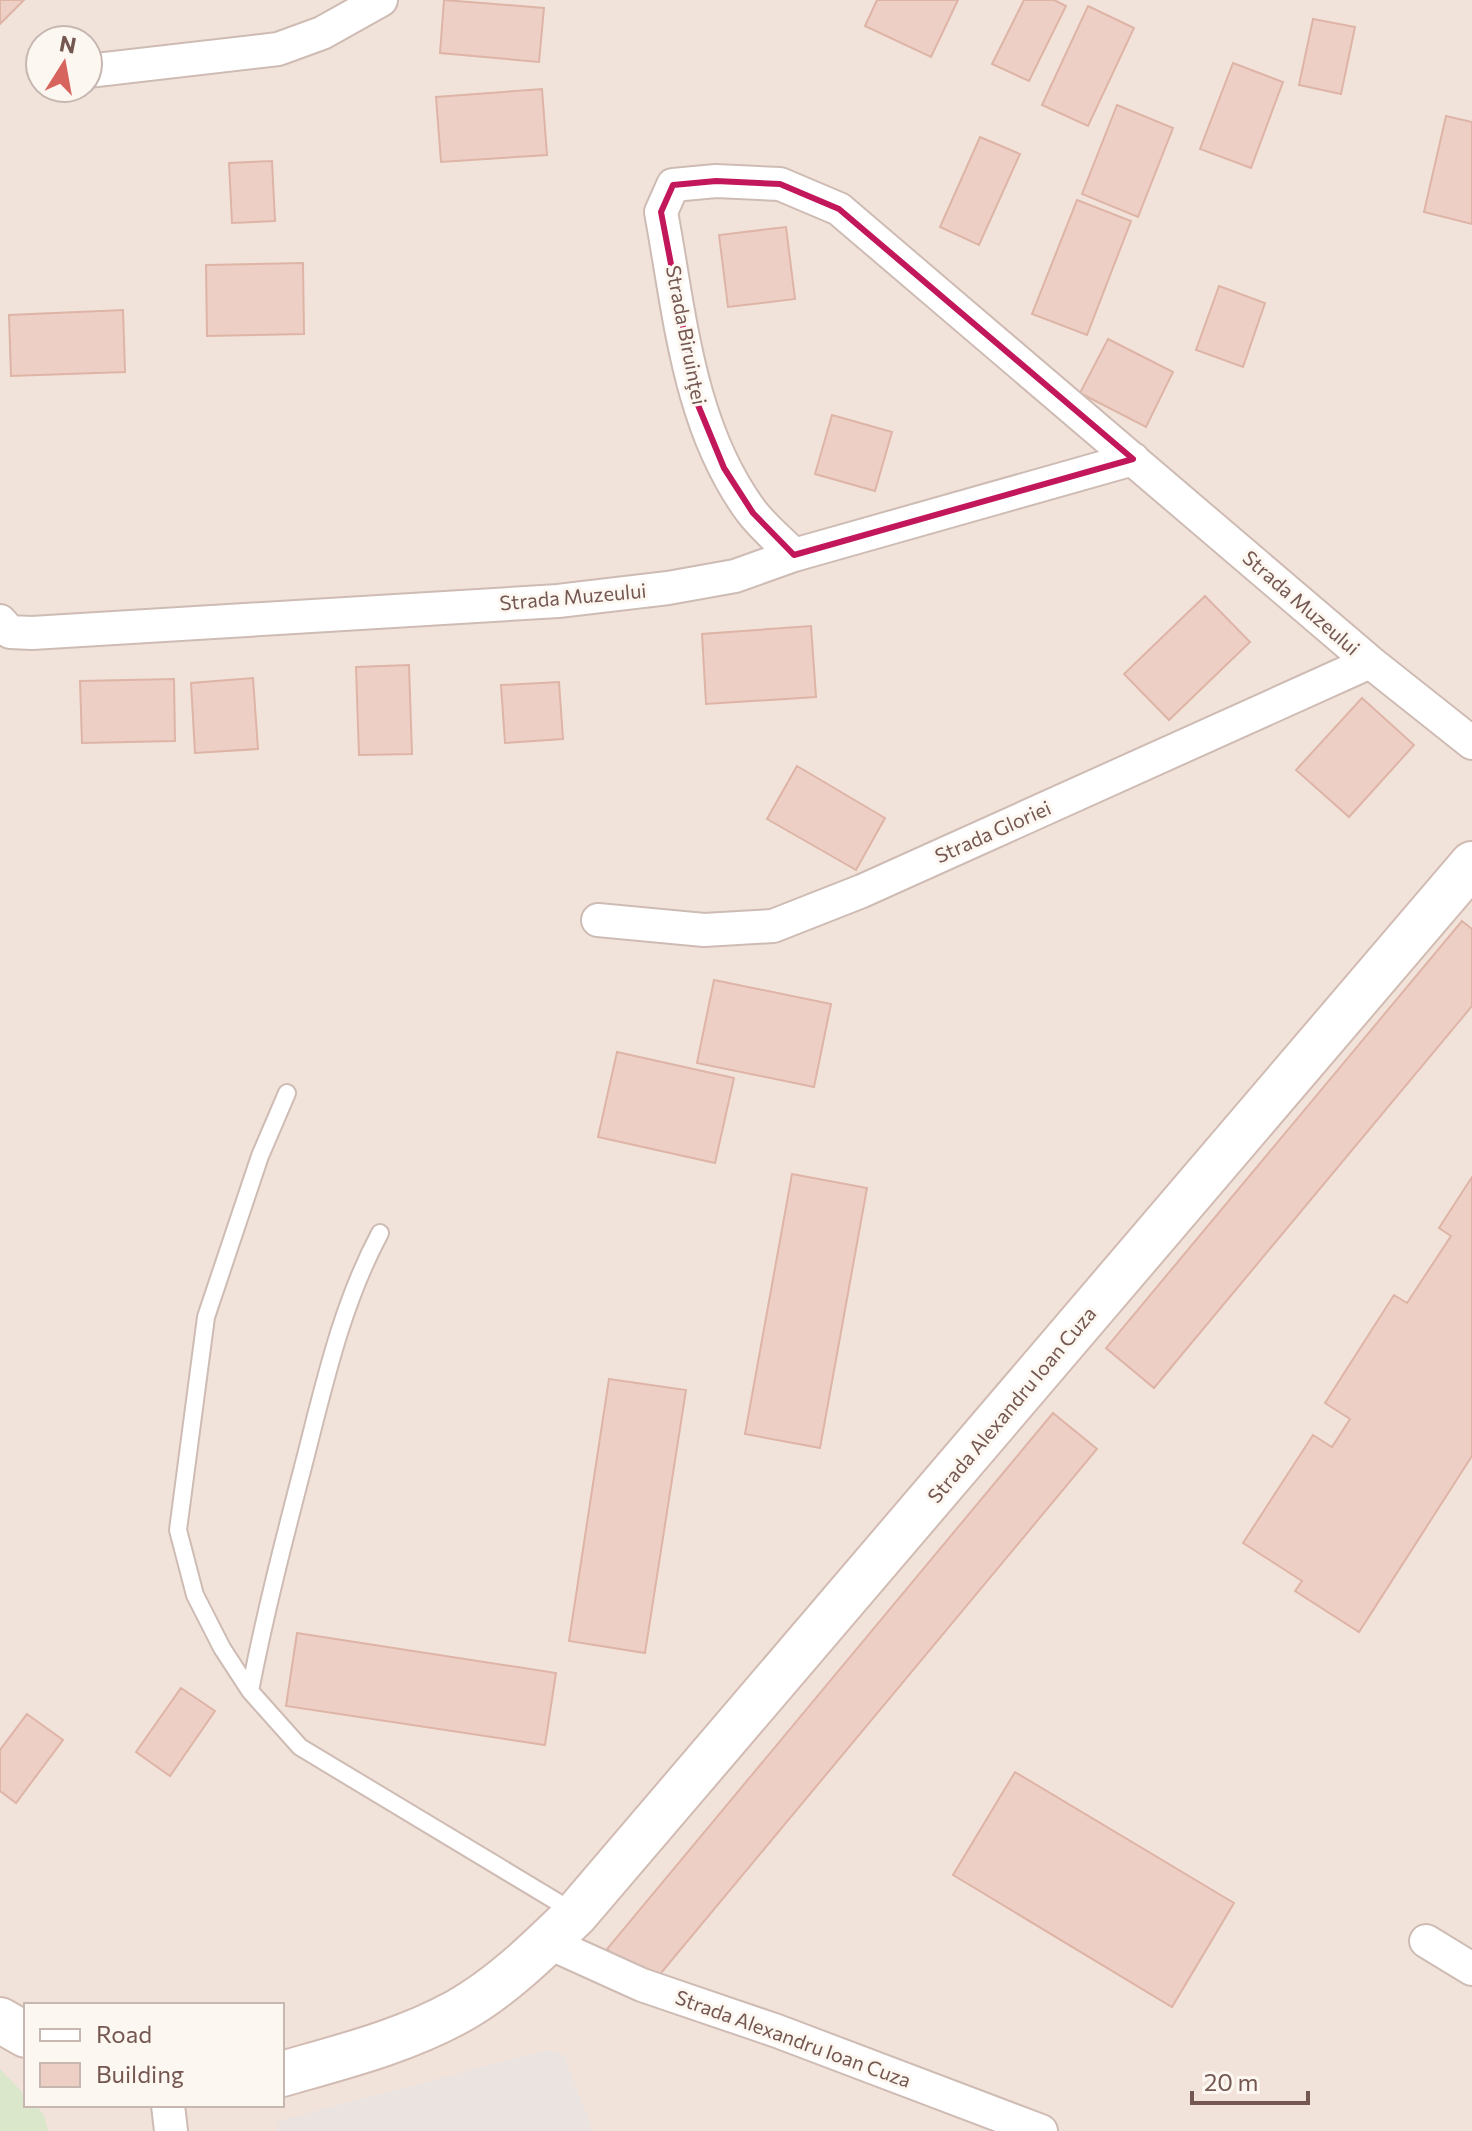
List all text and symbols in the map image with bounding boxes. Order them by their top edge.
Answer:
north arrow [24,24,104,104]
text: N [57,29,79,59]
street label: Strada Biruinţei [662,263,712,406]
street label: Strada Muzeului [1238,545,1365,660]
street label: Strada Muzeului [499,578,647,614]
street label: Strada Gloriei [931,795,1054,867]
street label: Strada Alexandru Ioan Cuza [922,1301,1100,1507]
street label: Strada Alexandru Ioan Cuza [672,1984,914,2092]
legend [24,2003,284,2107]
text: Road [96,2019,152,2048]
scale bar [1192,2055,1308,2105]
text: Building [96,2059,184,2088]
text: 20 m [1204,2067,1258,2096]

